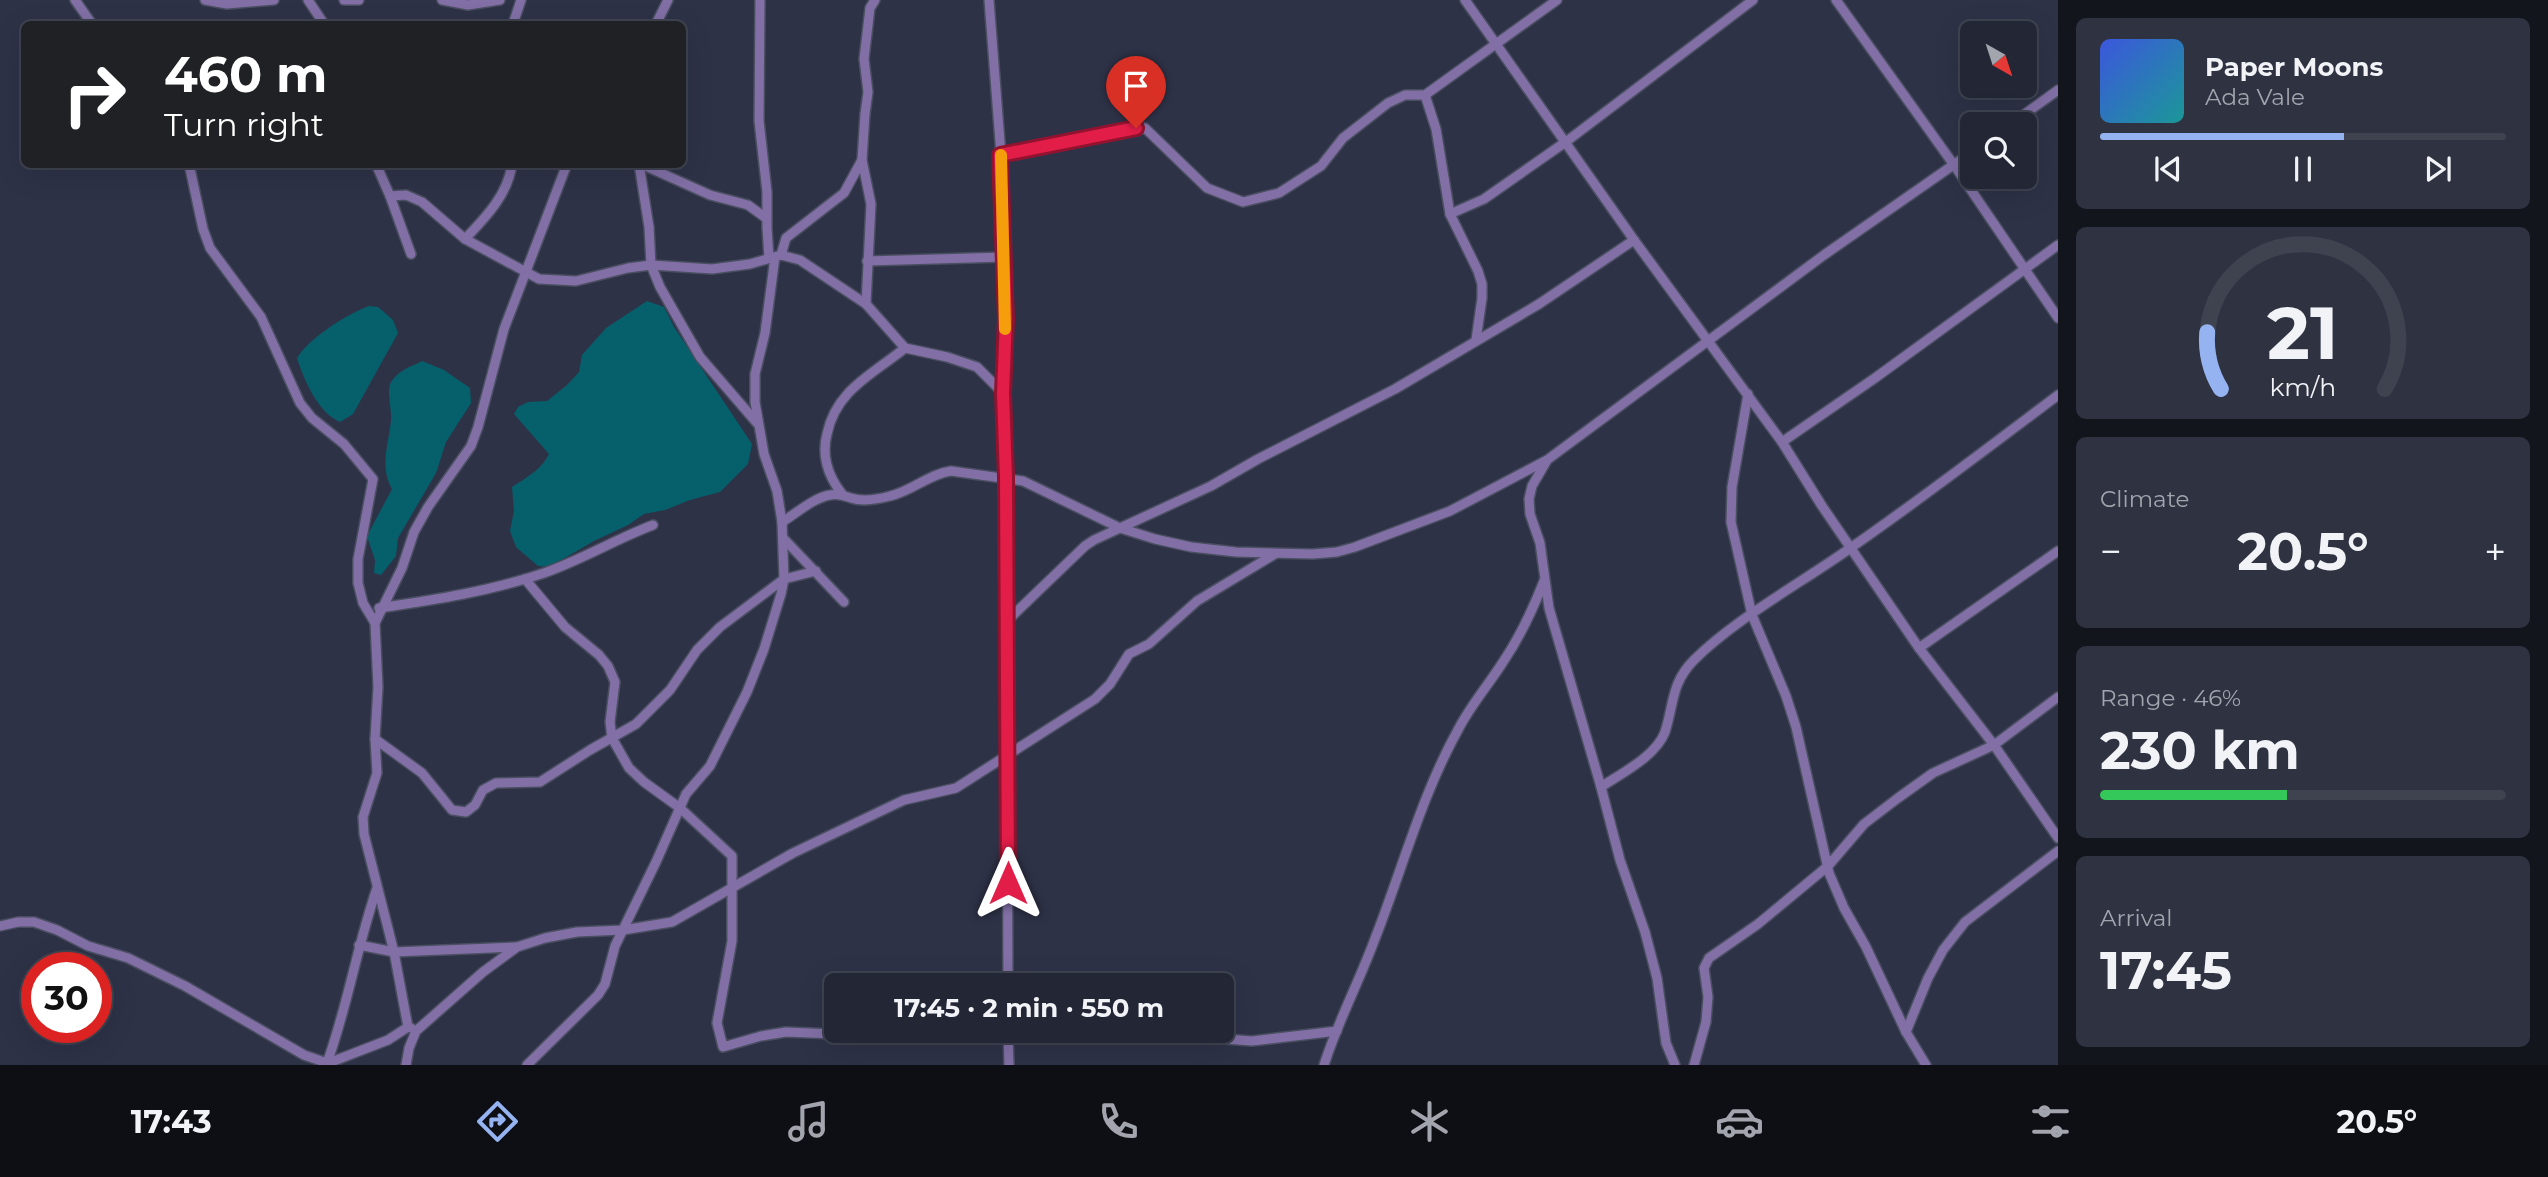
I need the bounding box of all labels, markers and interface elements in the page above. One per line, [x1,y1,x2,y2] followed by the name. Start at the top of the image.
[1960,21,2037,98] north arrow
[1960,21,2037,189] map controls
[164,45,328,104] text: 460 m
[49,49,140,140] icon: right
[2205,51,2383,83] text: Paper Moons
[1106,56,1166,128] pin
[1117,67,1155,105] icon: arrive
[2205,83,2305,111] text: Ada Vale
[164,105,324,144] text: Turn right
[1960,112,2037,189] button: search
[2149,150,2187,188] icon: previous
[2284,150,2322,188] icon: pause
[2419,150,2457,188] icon: next
[2267,290,2339,378] text: 21
[2270,372,2336,402] text: km/h
[2100,485,2189,513] text: Climate
[2237,520,2369,583] text: 20.5°
[2100,528,2122,575] text: −
[2484,528,2506,575] text: +
[2100,684,2241,712] text: Range · 46%
[2100,719,2300,782] text: 230 km
[971,846,1045,920] position arrow
[2100,904,2173,932] text: Arrival
[2100,939,2232,1002] text: 17:45
[21,952,112,1043] speed limit sign: 30
[894,992,1164,1024] text: 17:45 · 2 min · 550 m
[473,1097,522,1146] icon: directions
[784,1097,833,1146] icon: music
[1094,1097,1143,1146] icon: phone
[1405,1097,1454,1146] icon: climate
[1715,1097,1764,1146] icon: car
[2026,1097,2075,1146] icon: filters
[131,1102,212,1141] text: 17:43
[2336,1102,2417,1141] text: 20.5°

